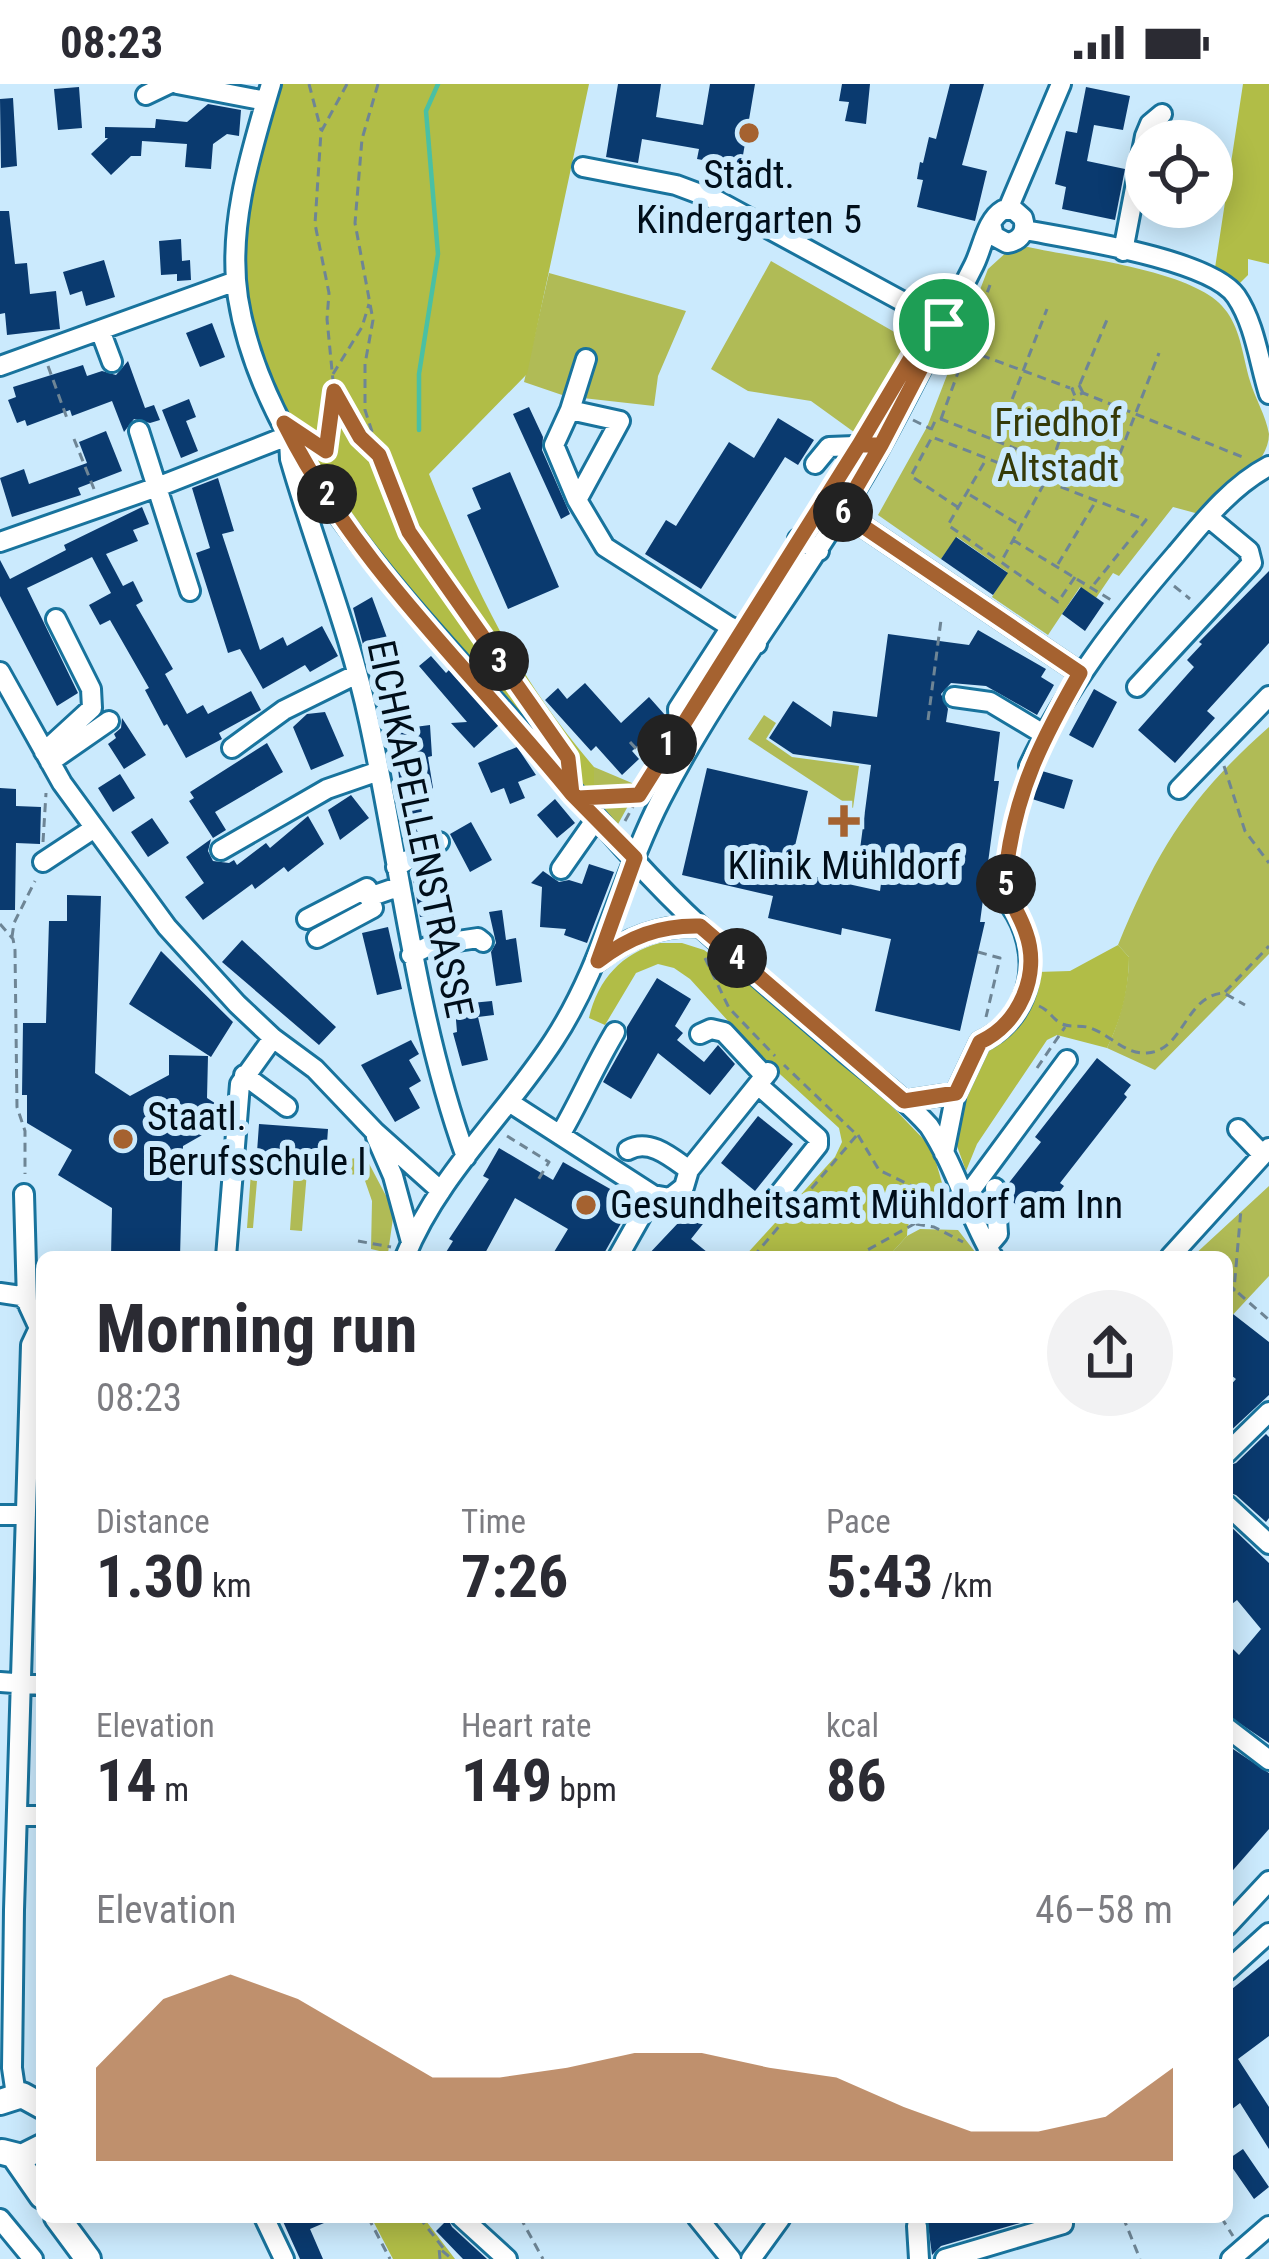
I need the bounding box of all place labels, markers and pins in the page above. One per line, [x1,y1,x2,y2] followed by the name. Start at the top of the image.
[736,120,762,146] marker: Städt. Kindergarten 5
[636,152,862,243] place label: Städt. Kindergarten 5
[893,273,995,375] pin
[297,464,357,524] pin: 2
[813,482,873,542] pin: 6
[469,631,529,691] pin: 3
[637,714,697,774] pin: 1
[828,805,860,837] marker: Klinik Mühldorf
[727,843,961,889] place label: Klinik Mühldorf
[976,854,1036,914] pin: 5
[707,928,767,988] pin: 4
[147,1094,367,1185] place label: Staatl. Berufsschule I
[110,1126,136,1152] marker: Staatl. Berufsschule I
[610,1182,1123,1228] place label: Gesundheitsamt Mühldorf am Inn
[573,1192,599,1218] marker: Gesundheitsamt Mühldorf am Inn

